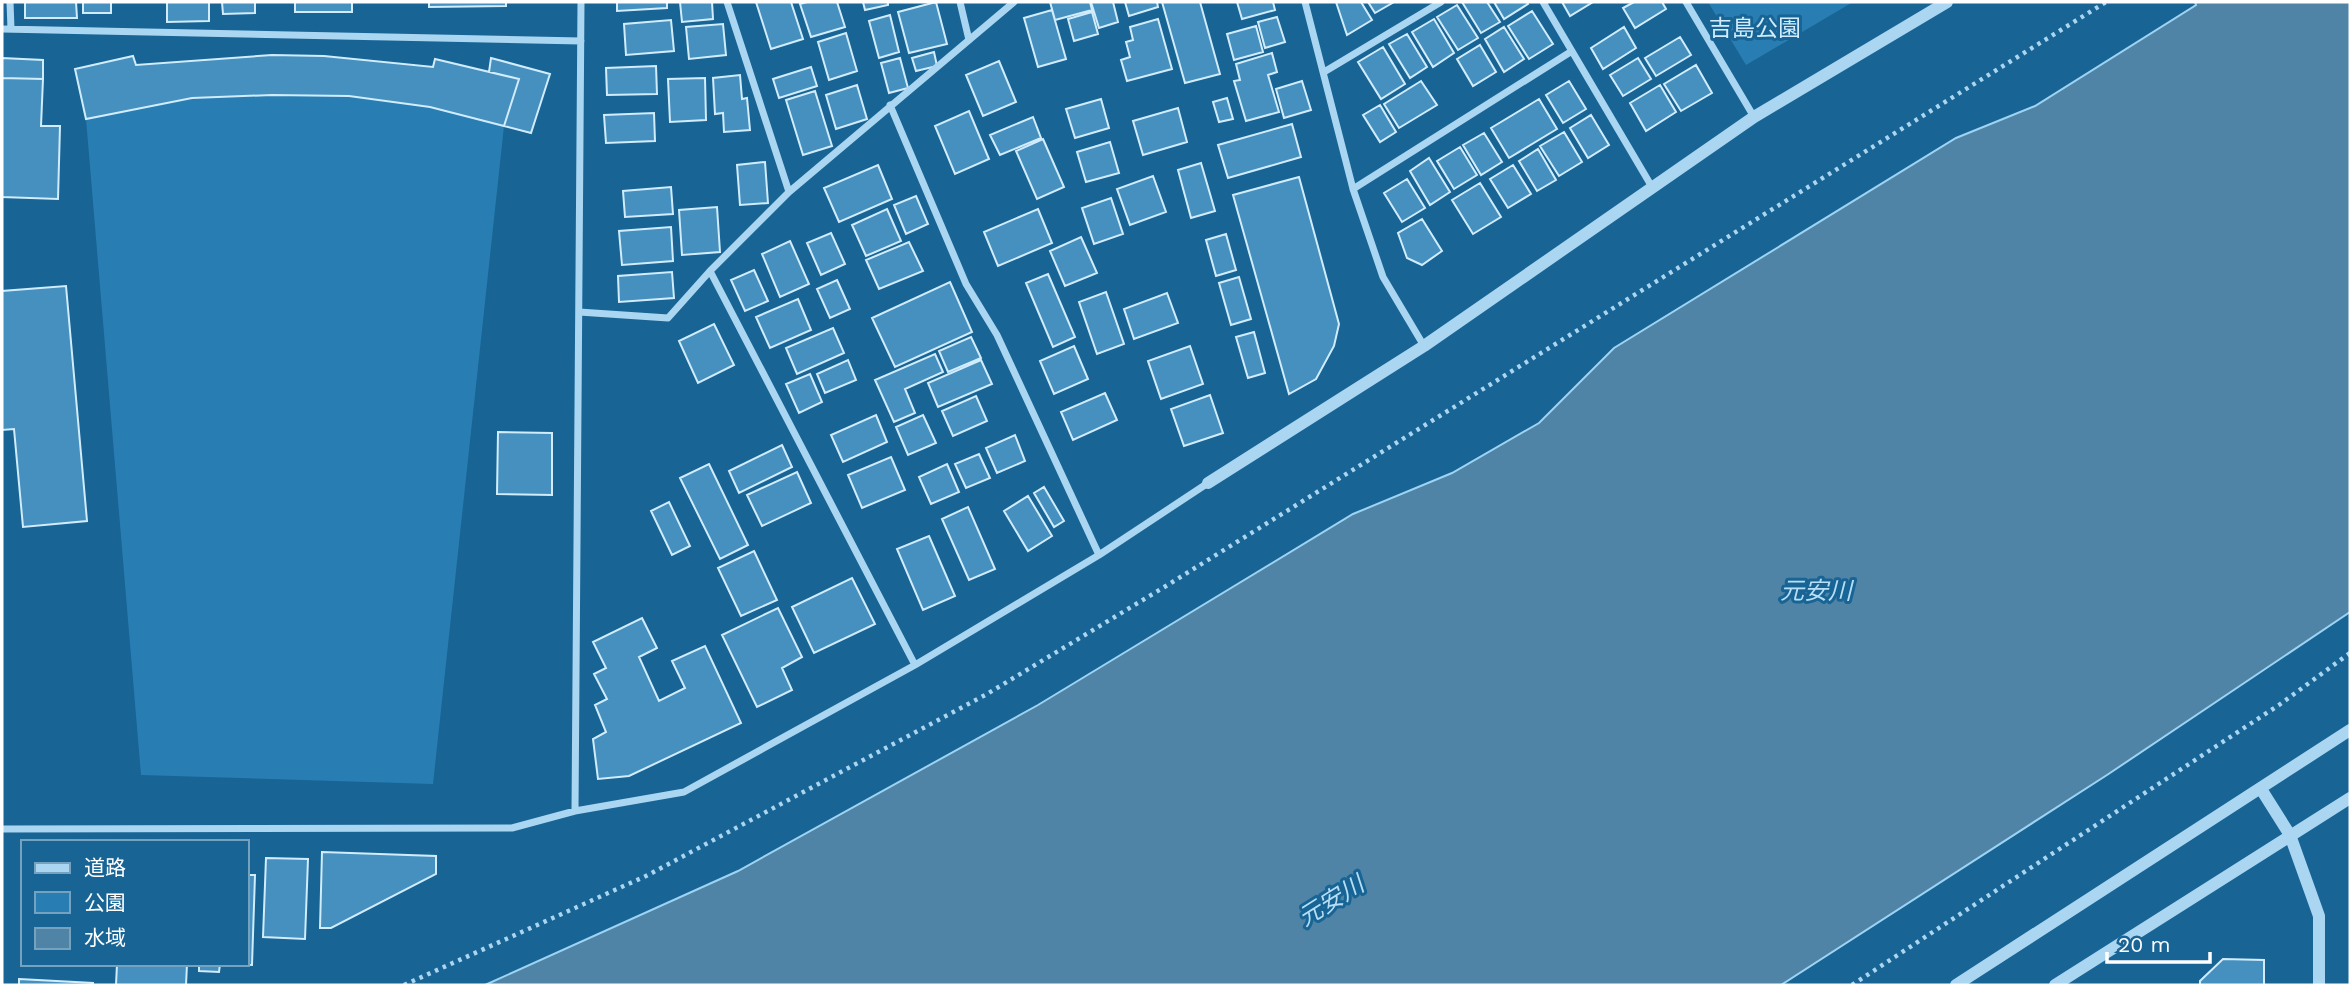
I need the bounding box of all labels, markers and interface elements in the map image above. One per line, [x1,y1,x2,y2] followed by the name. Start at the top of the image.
[1709,15,1801,42] park label: 吉島公園
[1780,577,1855,605] water label: 元安川
[21,840,248,966] legend
[84,855,126,880] text: 道路
[1293,868,1371,932] water label: 元安川
[84,890,126,915] text: 公園
[2107,920,2210,964] scale bar
[84,925,126,950] text: 水域
[2118,932,2170,957] text: 20 m

